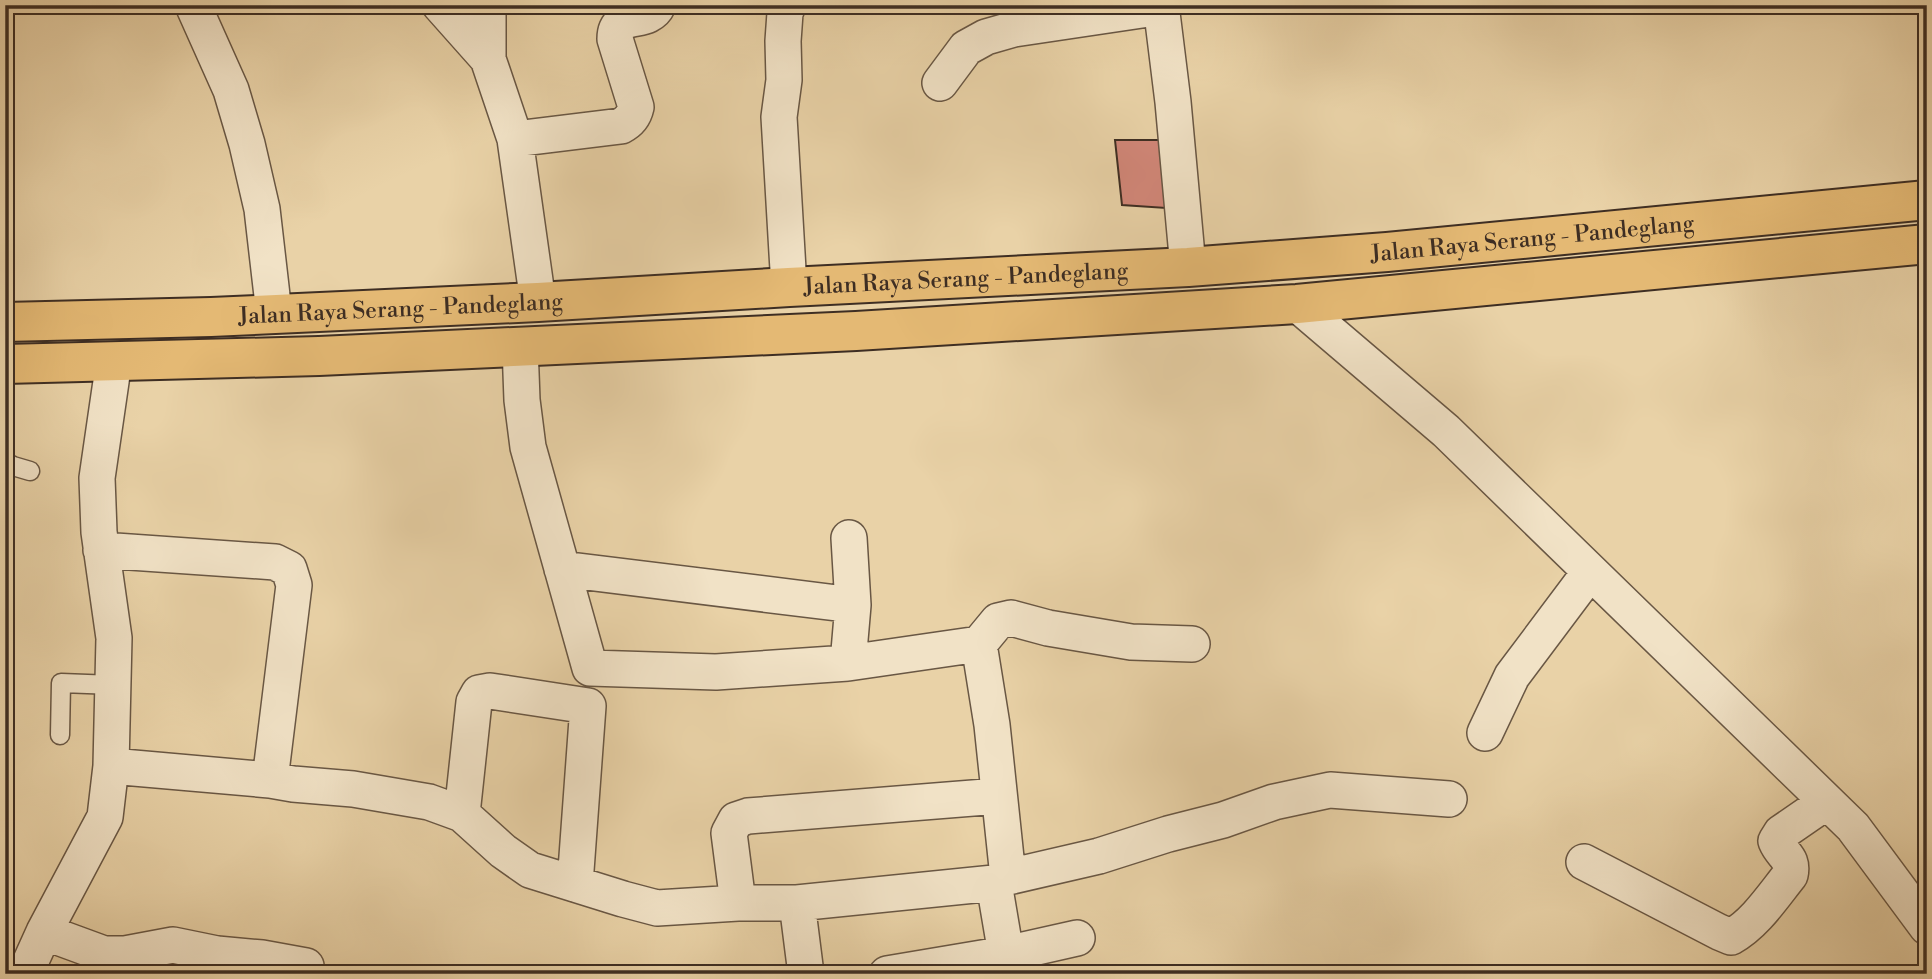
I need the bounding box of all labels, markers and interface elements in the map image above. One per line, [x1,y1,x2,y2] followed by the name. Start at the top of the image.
[1369,209,1696,268] street label: Jalan Raya Serang - Pandeglang
[802,257,1129,301] street label: Jalan Raya Serang - Pandeglang
[237,288,564,331] street label: Jalan Raya Serang - Pandeglang

